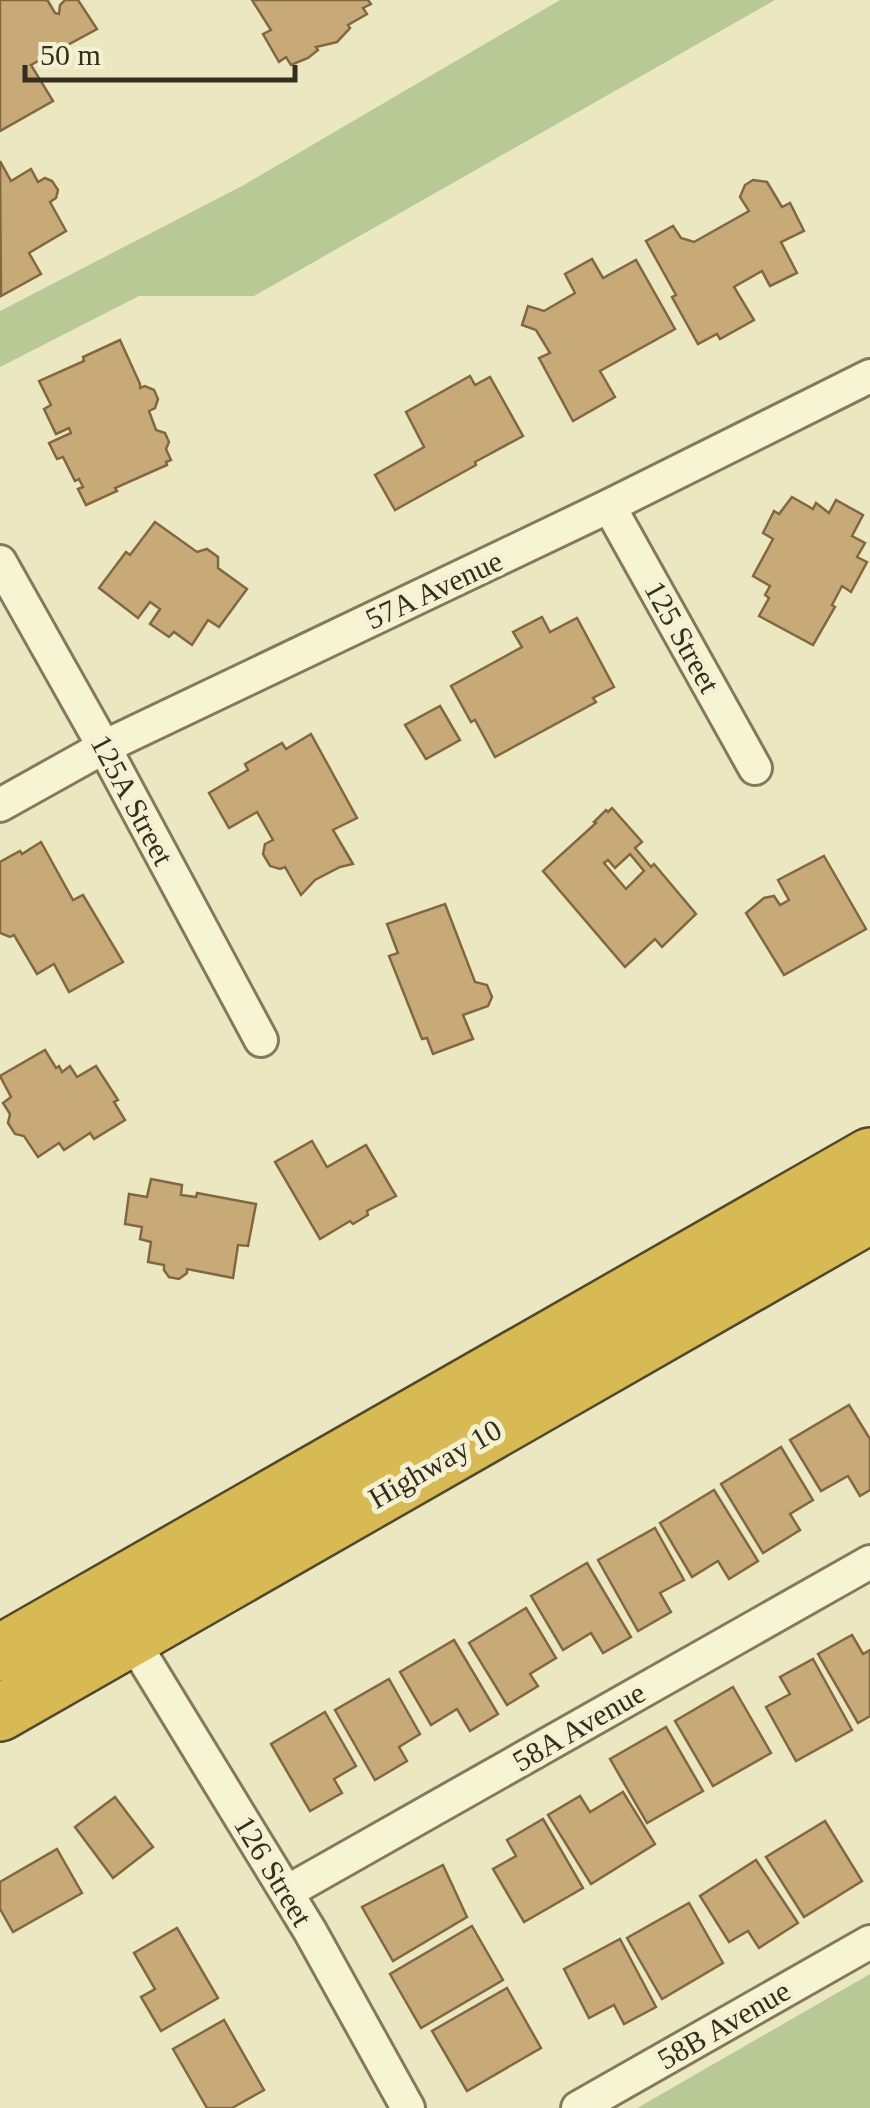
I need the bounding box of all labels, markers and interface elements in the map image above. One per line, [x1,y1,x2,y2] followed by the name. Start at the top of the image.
[25,20,295,82] scale bar
[40,38,101,71] text: 50 m
[360,544,507,636] street label: 57A Avenue
[638,575,727,699] street label: 125 Street
[84,729,181,871] street label: 125A Street
[363,1412,507,1515] street label: Highway 10
[507,1676,651,1778] street label: 58A Avenue
[228,1810,319,1932] street label: 126 Street
[652,1974,796,2076] street label: 58B Avenue

